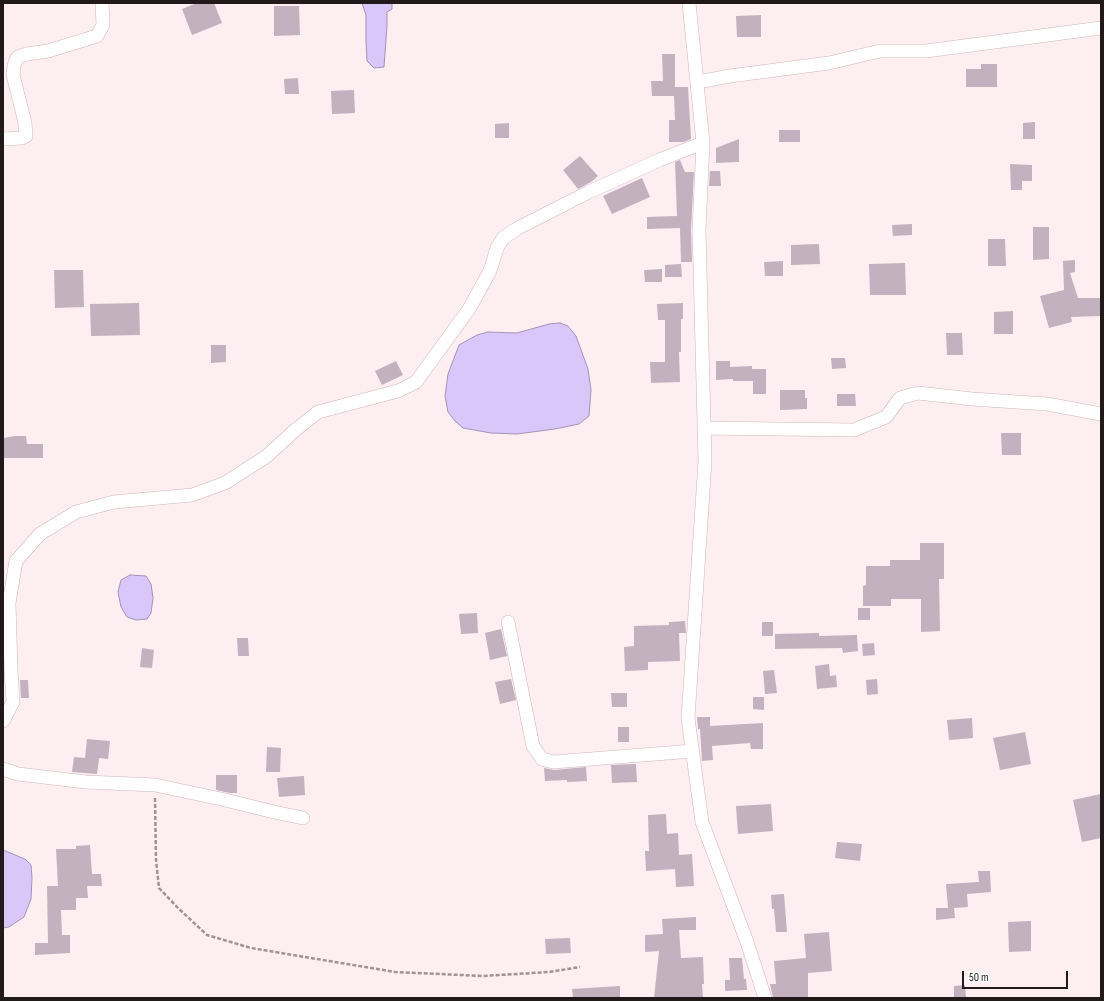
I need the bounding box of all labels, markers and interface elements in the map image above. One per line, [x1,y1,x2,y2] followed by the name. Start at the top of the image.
[964,963,1070,989] scale bar
[969,970,989,985] text: 50 m

